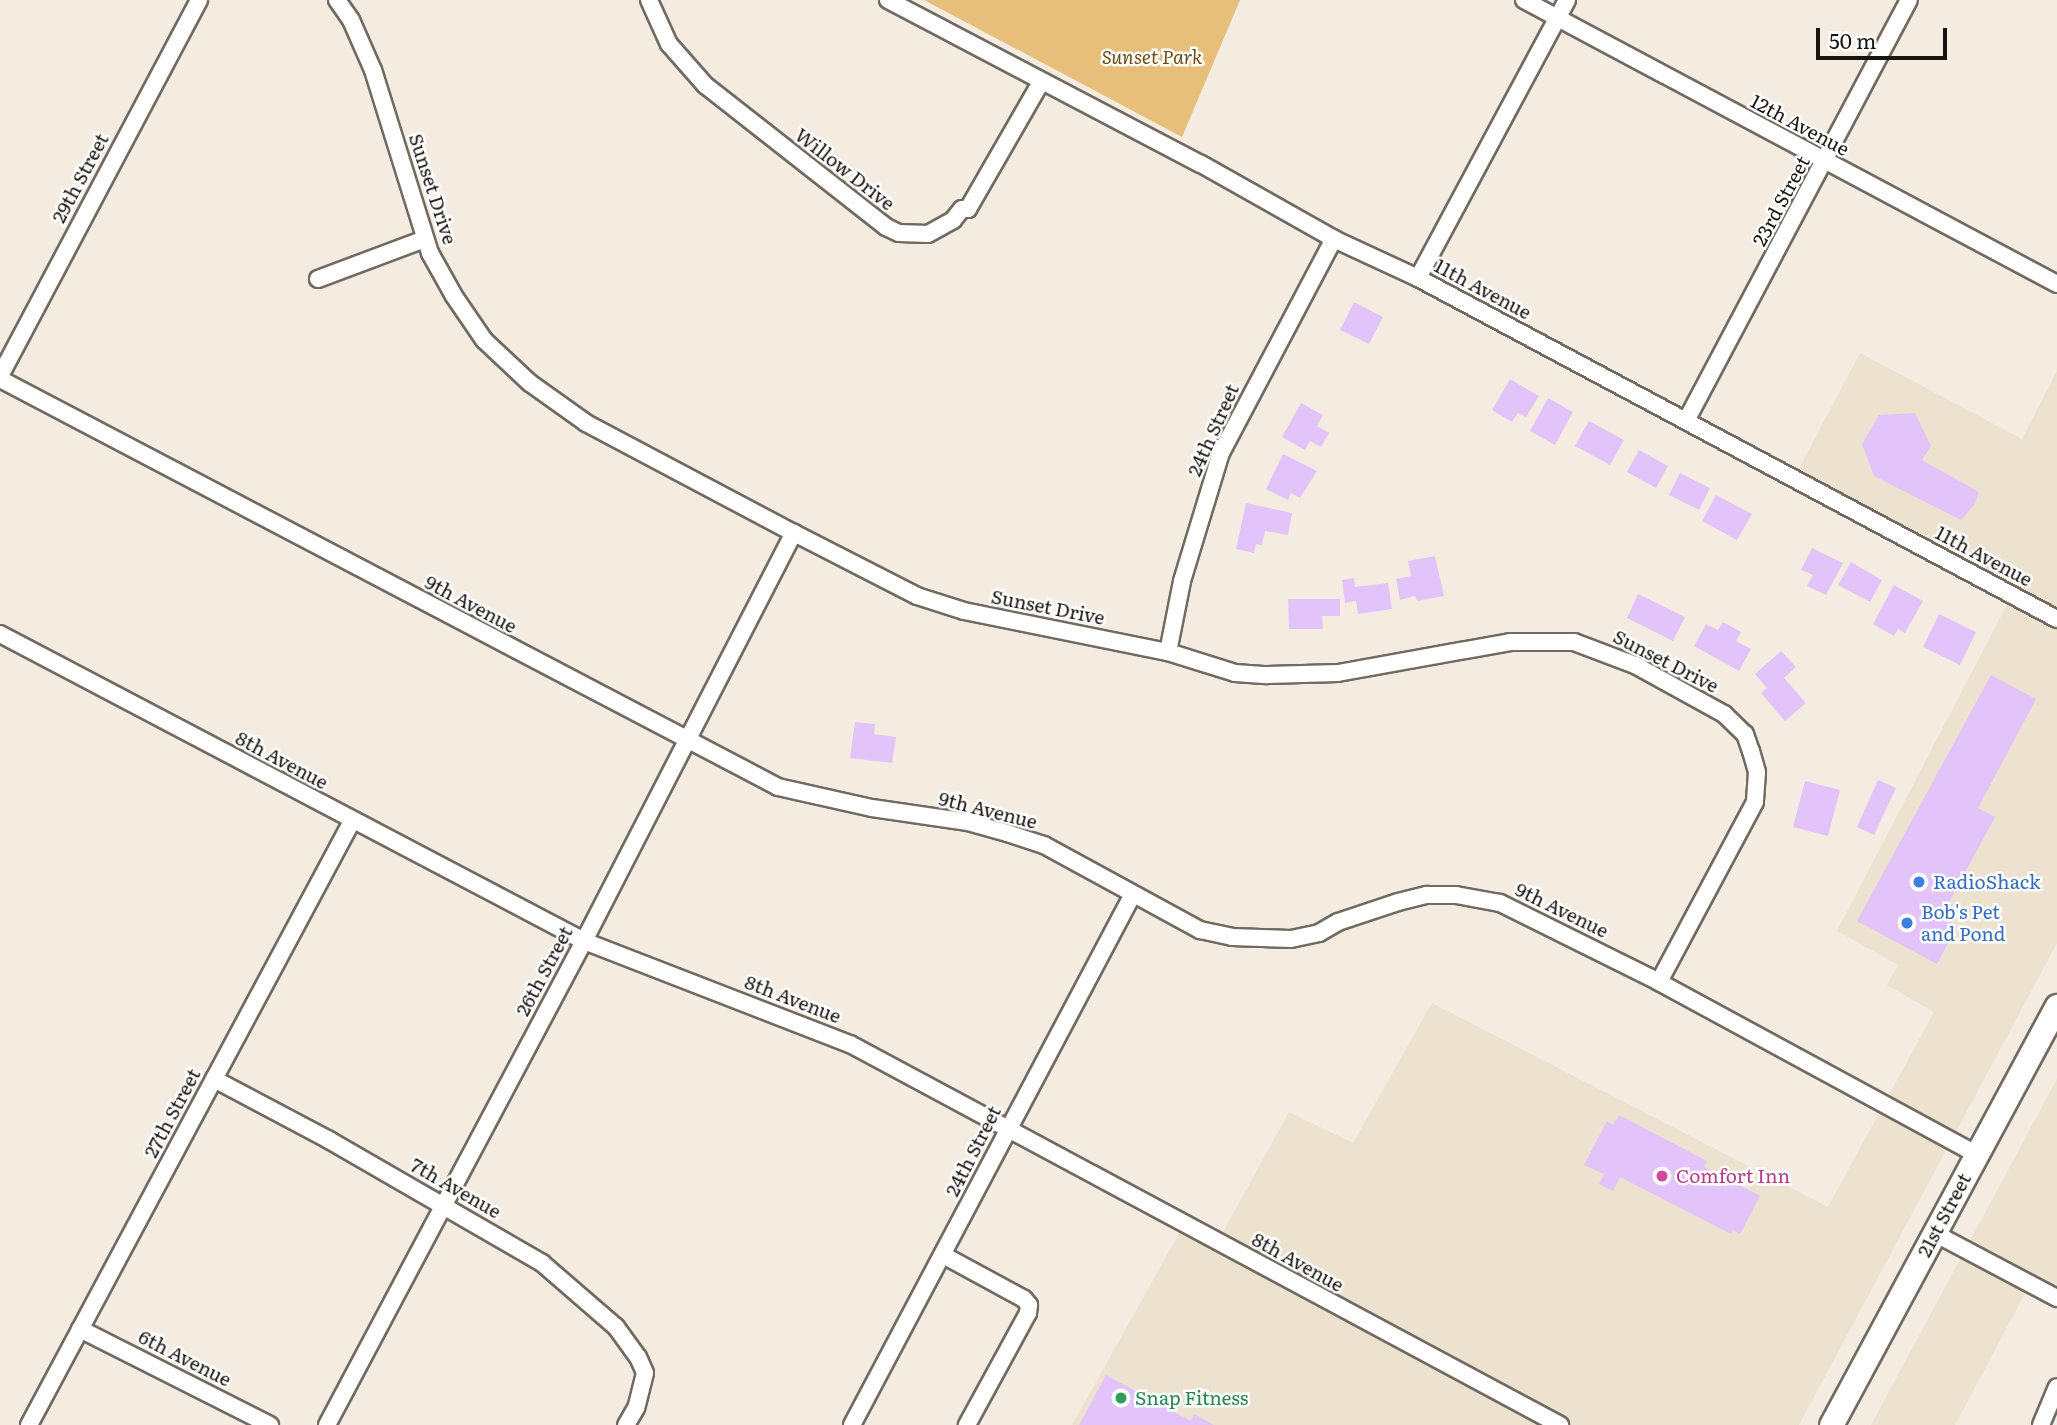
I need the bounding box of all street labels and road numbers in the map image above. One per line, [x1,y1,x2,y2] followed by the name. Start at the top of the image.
[1747,90,1853,160] street label: 12th Avenue
[791,123,899,215] street label: Willow Drive
[47,129,113,227] street label: 29th Street
[404,131,462,247] street label: Sunset Drive
[1748,152,1814,250] street label: 23rd Street
[1431,254,1535,324] street label: 11th Avenue
[1183,380,1243,480] street label: 24th Street
[1932,521,2036,591] street label: 11th Avenue
[421,570,521,638] street label: 9th Avenue
[989,585,1107,629] street label: Sunset Drive
[1610,625,1722,697] street label: Sunset Drive
[232,726,332,794] street label: 8th Avenue
[936,787,1040,833] street label: 9th Avenue
[1512,878,1612,942] street label: 9th Avenue
[511,922,577,1020] street label: 26th Street
[742,970,844,1028] street label: 8th Avenue
[139,1065,205,1161] street label: 27th Street
[940,1102,1006,1200] street label: 24th Street
[407,1153,505,1223] street label: 7th Avenue
[1912,1169,1976,1261] street label: 21st Street
[1248,1227,1348,1297] street label: 8th Avenue
[135,1325,235,1391] street label: 6th Avenue

